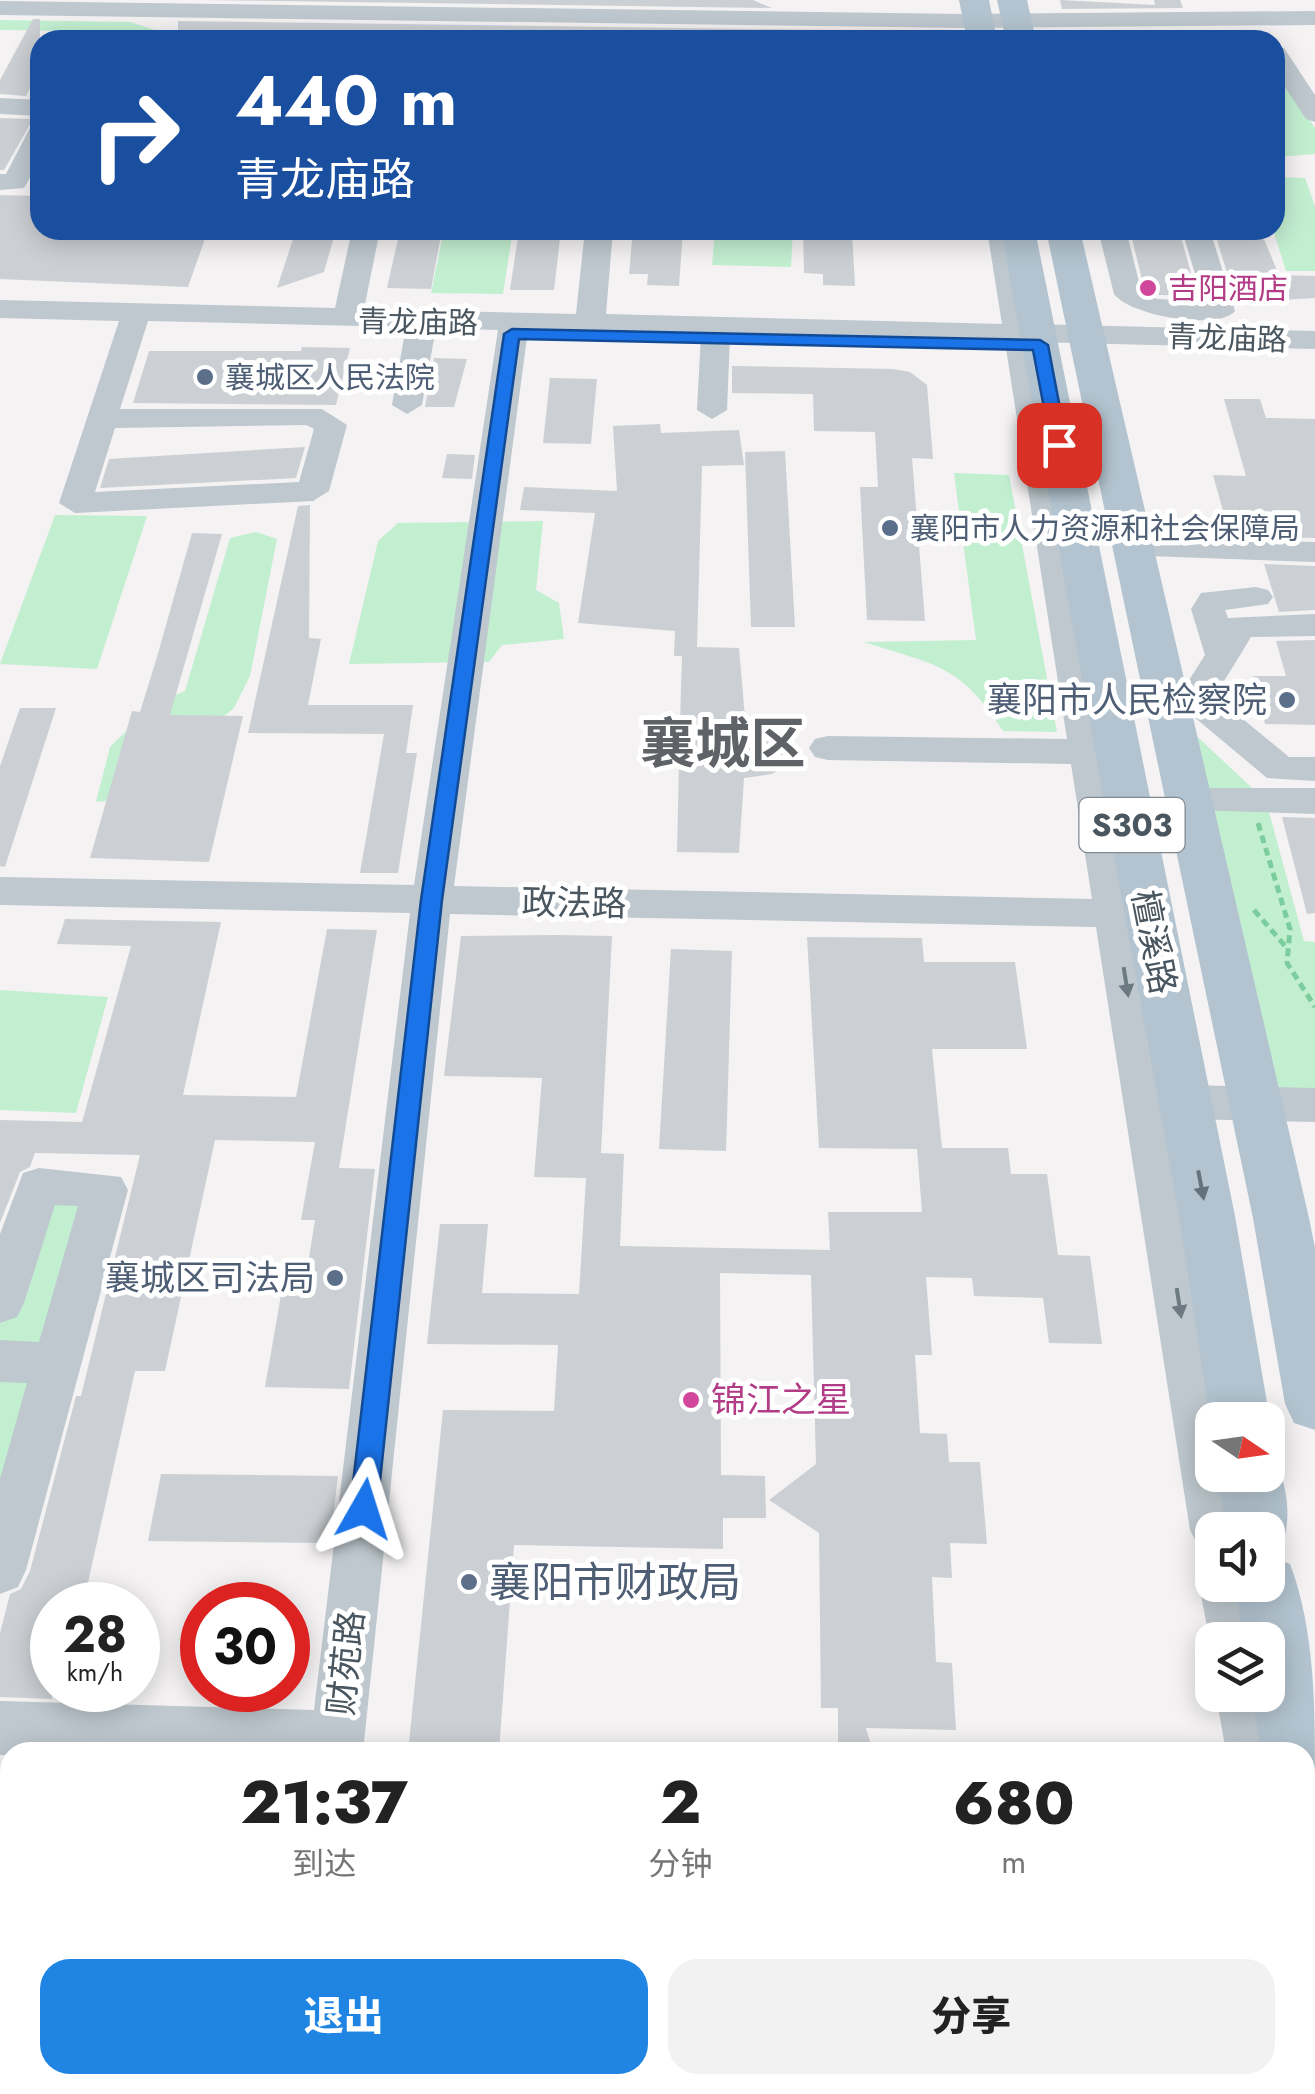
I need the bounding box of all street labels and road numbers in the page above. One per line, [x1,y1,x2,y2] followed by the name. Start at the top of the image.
[358,299,478,345] street label: 青龙庙路
[1166,314,1288,362] street label: 青龙庙路
[1080,798,1184,852] road number: S303
[521,877,627,929] street label: 政法路
[1119,886,1189,998] street label: 檀溪路
[316,1608,376,1718] street label: 财苑路

